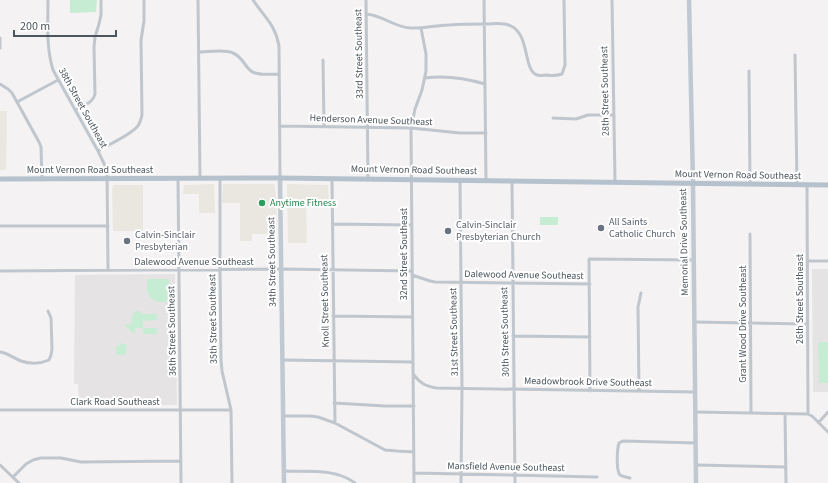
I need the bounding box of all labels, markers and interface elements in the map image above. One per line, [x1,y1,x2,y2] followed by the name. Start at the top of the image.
[351,8,367,99] street label: 33rd Street Southeast
[14,12,116,38] scale bar
[20,18,50,35] text: 200 m
[597,45,613,136] street label: 28th Street Southeast
[55,65,111,151] street label: 38th Street Southeast
[309,111,433,129] street label: Henderson Avenue Southeast
[351,162,478,178] street label: Mount Vernon Road Southeast
[27,163,154,177] street label: Mount Vernon Road Southeast
[675,167,802,183] street label: Mount Vernon Road Southeast
[676,188,692,296] street label: Memorial Drive Southeast
[270,196,336,210] place label: Anytime Fitness
[257,198,267,208] marker: Anytime Fitness
[397,207,411,300] street label: 32nd Street Southeast
[609,215,675,241] place label: All Saints Catholic Church
[264,216,280,307] street label: 34th Street Southeast
[456,218,541,244] place label: Calvin-Sinclair Presbyterian Church
[596,223,606,233] marker: All Saints Catholic Church
[443,226,453,236] marker: Calvin-Sinclair Presbyterian Church
[135,228,196,254] place label: Calvin-Sinclair Presbyterian
[122,236,132,246] marker: Calvin-Sinclair Presbyterian
[793,253,807,344] street label: 26th Street Southeast
[317,254,333,348] street label: Knoll Street Southeast
[134,255,254,269] street label: Dalewood Avenue Southeast
[736,265,750,383] street label: Grant Wood Drive Southeast
[464,267,584,283] street label: Dalewood Avenue Southeast
[205,273,221,364] street label: 35th Street Southeast
[164,285,180,376] street label: 36th Street Southeast
[497,286,513,377] street label: 30th Street Southeast
[446,287,462,376] street label: 31st Street Southeast
[524,374,653,390] street label: Meadowbrook Drive Southeast
[70,395,160,409] street label: Clark Road Southeast
[447,459,565,475] street label: Mansfield Avenue Southeast

